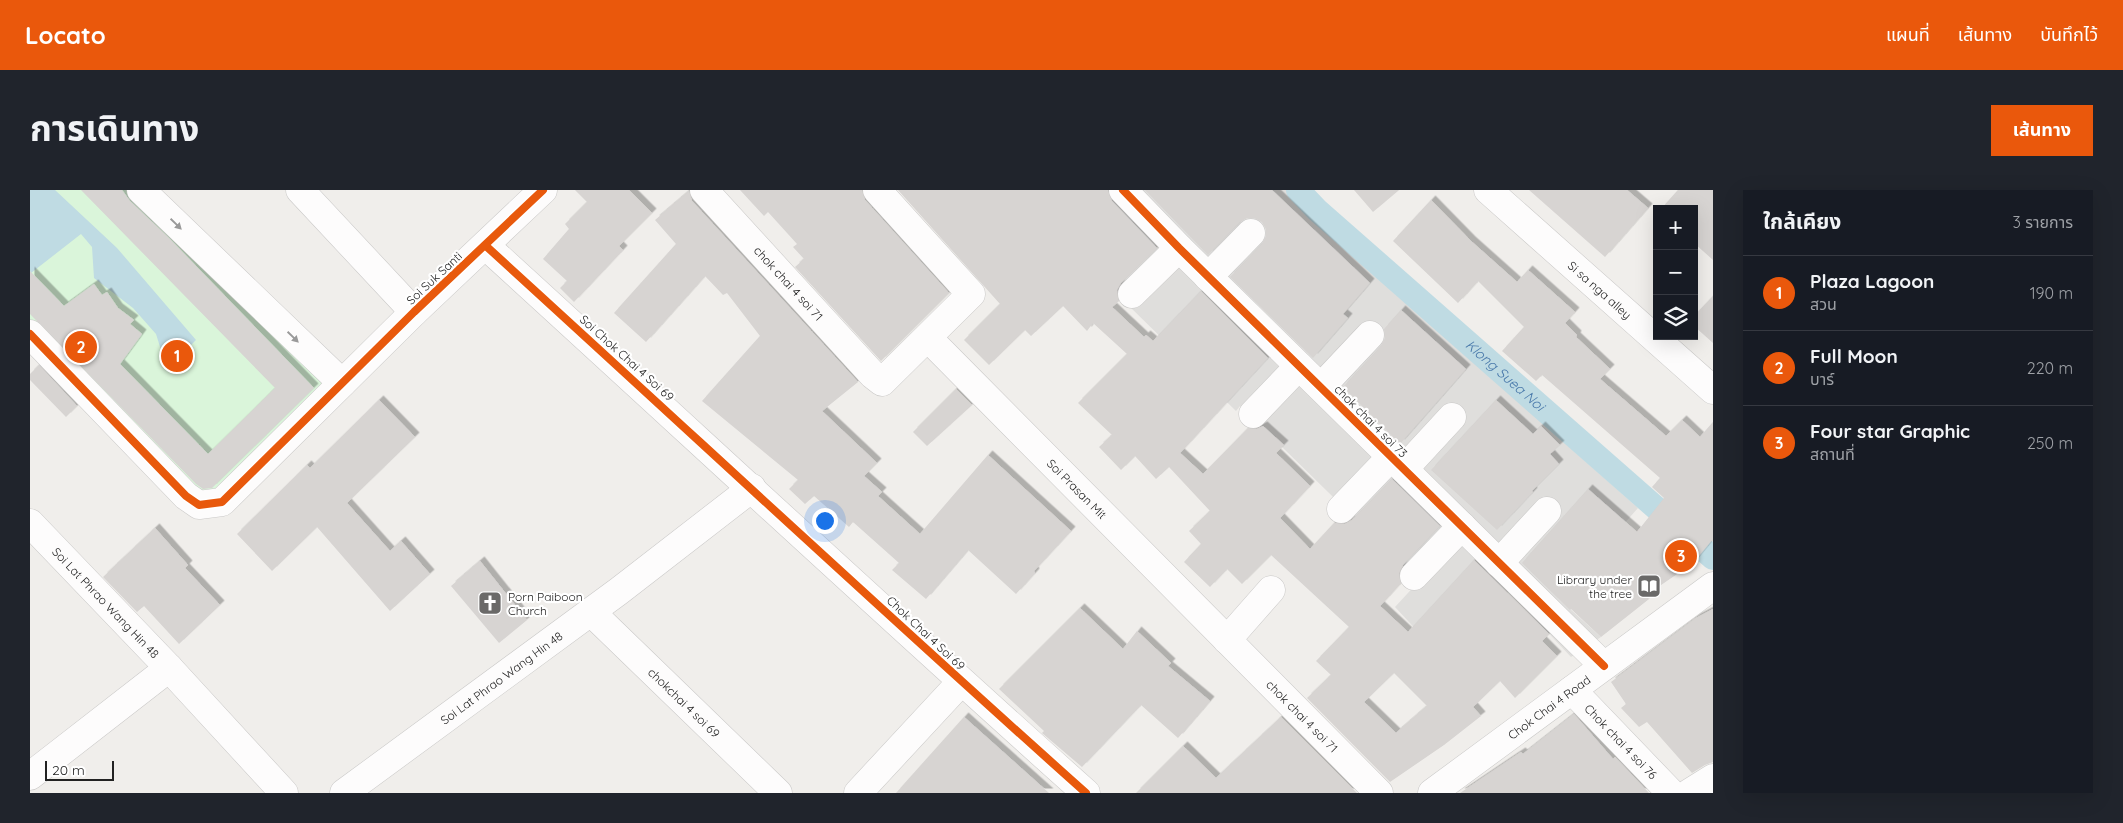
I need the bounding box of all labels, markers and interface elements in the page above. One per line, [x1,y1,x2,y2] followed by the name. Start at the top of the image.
[25,20,106,50] text: Locato
[1886,23,1930,46] text: แผนที่
[1958,23,2012,46] text: เส้นทาง
[2040,23,2098,46] text: บันทึกไว้
[1991,105,2093,156] button: เส้นทาง
[30,106,199,150] text: การเดินทาง
[1653,205,1698,340] map controls
[1653,205,1698,250] button: +
[1763,208,1841,234] text: ใกล้เคียง
[2013,212,2073,232] text: 3 รายการ
[170,218,182,230] one-way arrow
[751,243,827,323] street label: chok chai 4 soi 71
[403,248,465,308] street label: Soi Suk Santi
[1653,250,1698,295] button: −
[1565,257,1635,322] street label: Si sa nga alley
[1810,269,1934,293] text: Plaza Lagoon
[1776,283,1782,303] text: 1
[2030,283,2073,303] text: 190 m
[1810,294,1837,314] text: สวน
[1653,295,1698,340] button: layers
[577,312,677,405] street label: Soi Chok Chai 4 Soi 69
[65,328,97,366] pin: 2
[287,331,299,343] one-way arrow
[1462,336,1550,416] water label: Klong Suea Noi
[161,337,193,375] pin: 1
[1810,344,1898,368] text: Full Moon
[1774,358,1784,378] text: 2
[2027,358,2073,378] text: 220 m
[1810,369,1834,389] text: บาร์
[1331,381,1411,461] street label: chok chai 4 soi 73
[1810,419,1970,443] text: Four star Graphic
[1775,433,1783,453] text: 3
[2027,433,2073,453] text: 250 m
[1810,444,1855,464] text: สถานที่
[1044,455,1110,522] street label: Soi Prasan Mit
[812,508,838,534] your location
[1665,537,1697,575] pin: 3
[50,544,163,661] street label: Soi Lat Phrao Wang Hin 48
[1557,572,1632,601] place label: Library under the tree
[1636,573,1662,599] library icon: Library under the tree
[508,589,583,618] place label: Porn Paiboon Church
[477,590,503,616] church icon: Porn Paiboon Church
[884,593,969,673] street label: Chok Chai 4 Soi 69
[437,628,565,727] street label: Soi Lat Phrao Wang Hin 48
[645,664,724,741] street label: chokchai 4 soi 69
[1505,672,1593,742] street label: Chok Chai 4 Road
[1263,677,1342,755] street label: chok chai 4 soi 71
[1582,701,1661,782] street label: Chok chai 4 soi 76
[45,758,114,781] scale bar
[52,761,85,779] text: 20 m

